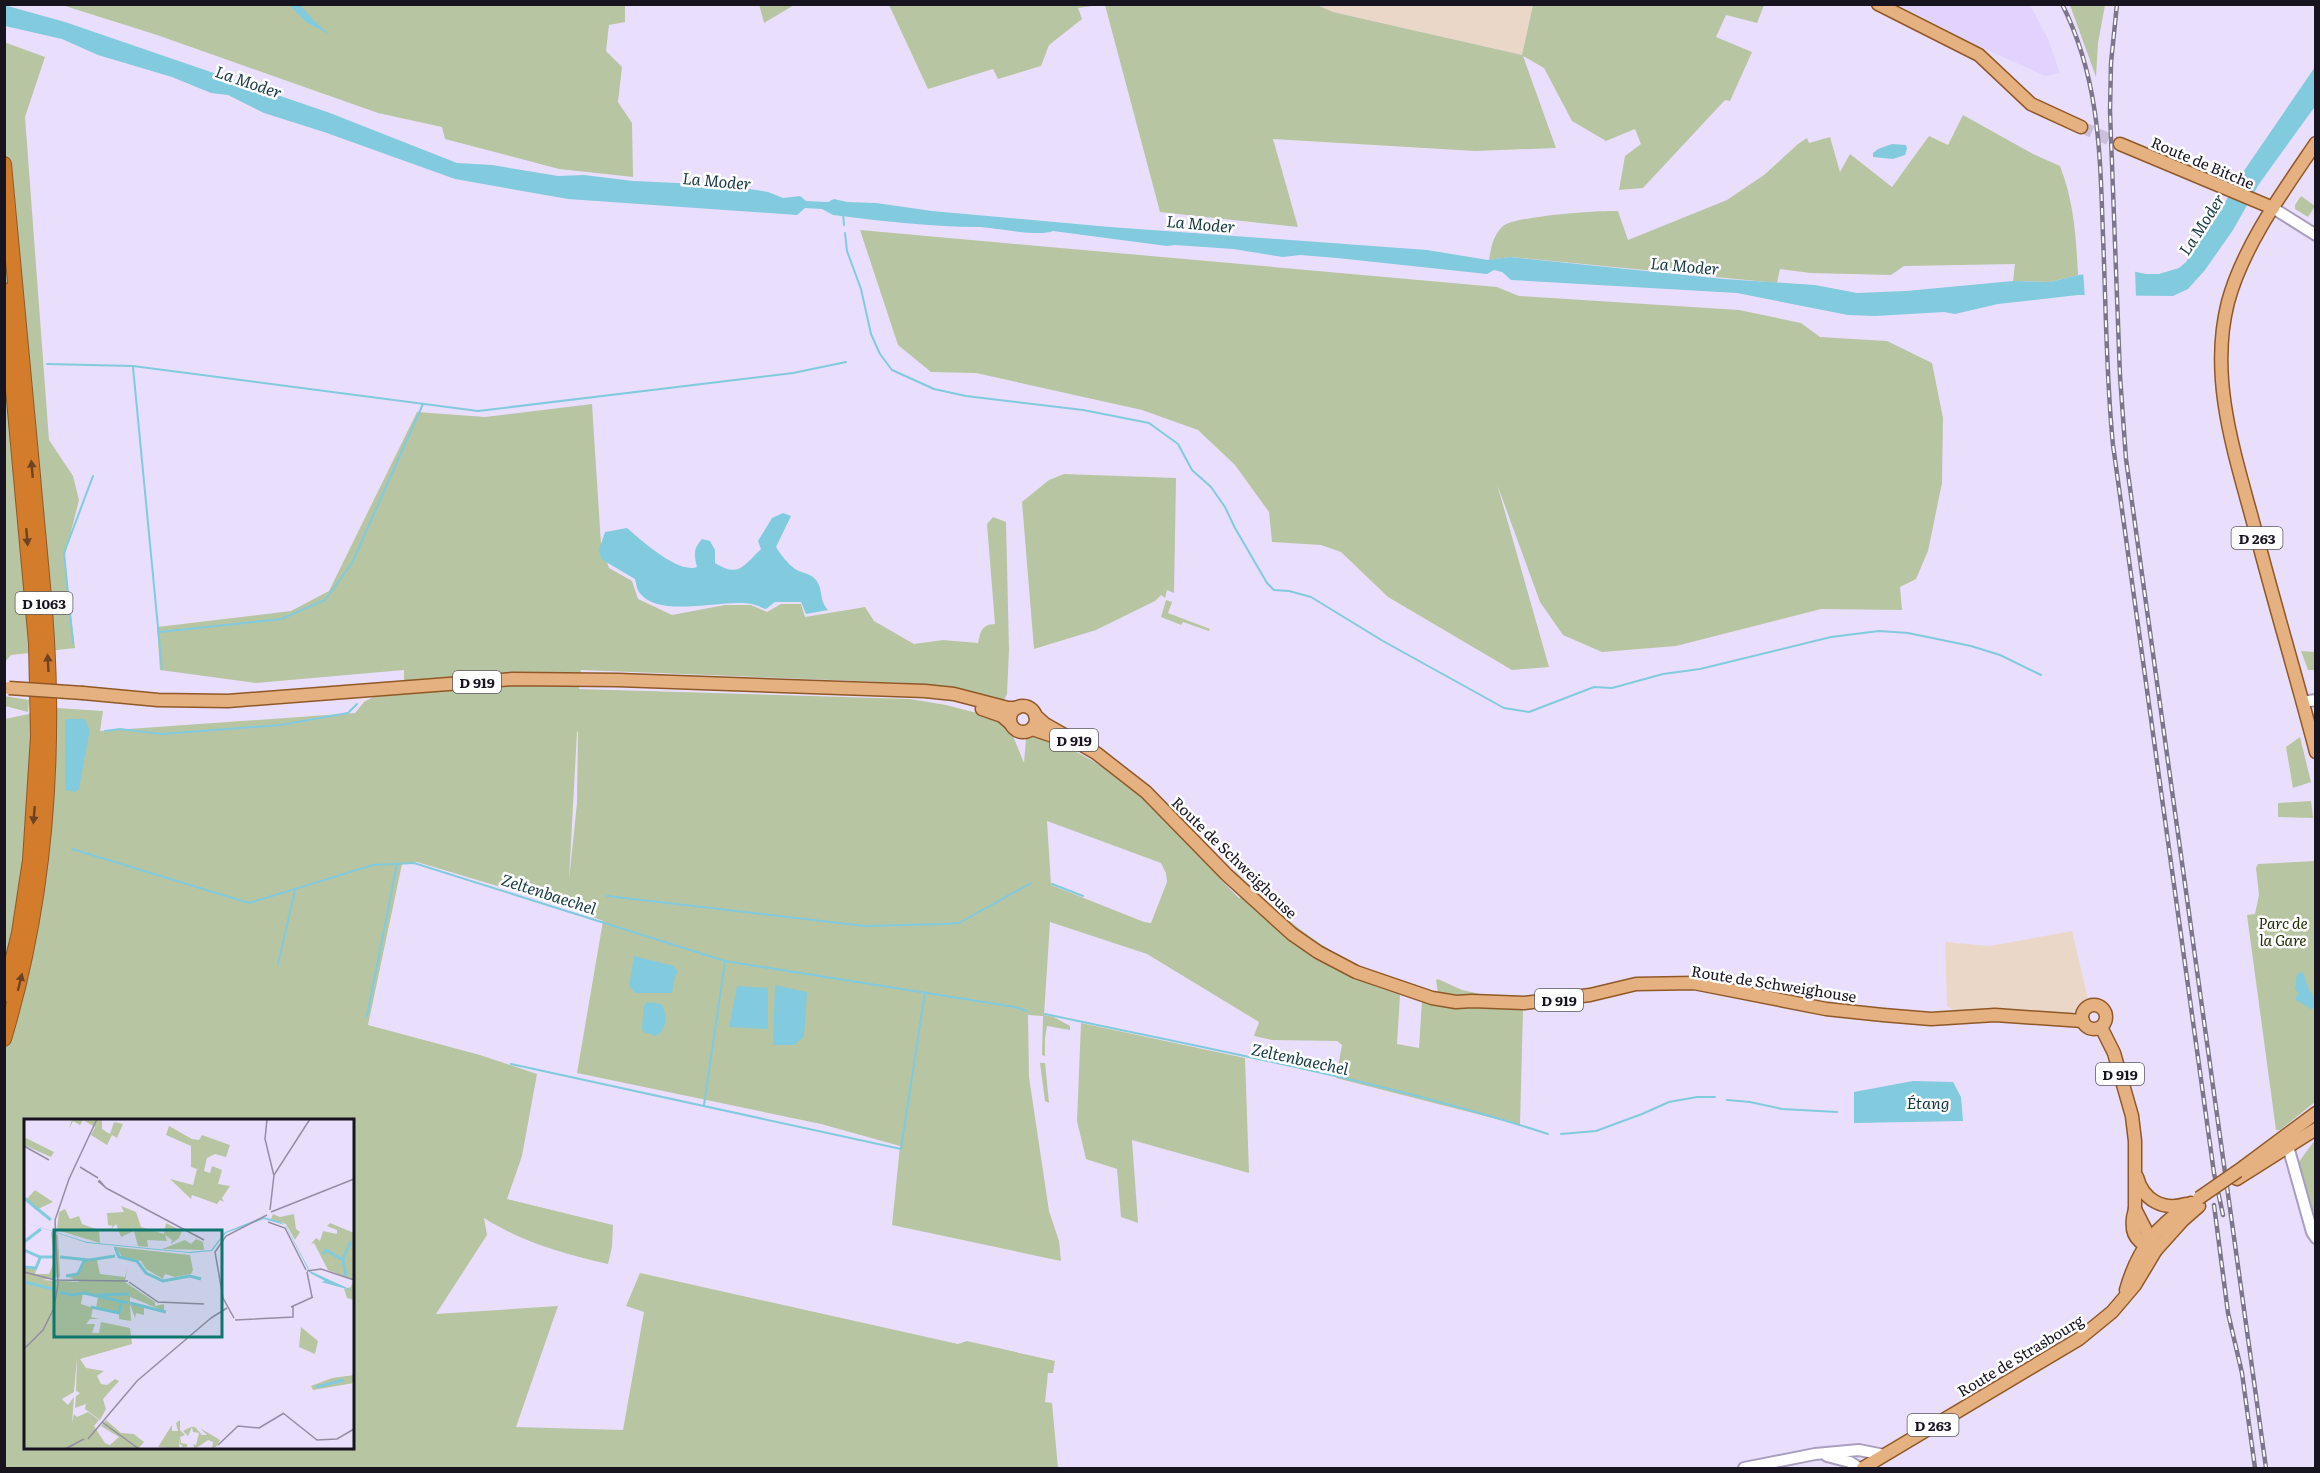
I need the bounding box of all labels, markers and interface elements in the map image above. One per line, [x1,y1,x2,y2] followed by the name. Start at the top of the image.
[212,58,286,104] water label: La Moder
[2148,130,2258,194] street label: Route de Bitche
[682,165,752,195] water label: La Moder
[2172,189,2230,259] water label: La Moder
[1166,208,1236,238] water label: La Moder
[1650,250,1720,280] water label: La Moder
[27,459,37,478] one-way arrow
[2232,527,2282,549] road number: D 263
[22,528,32,547] one-way arrow
[15,592,72,614] road number: D 1063
[43,654,52,673] one-way arrow
[453,671,501,693] road number: D 919
[1050,729,1098,751] road number: D 919
[1167,791,1303,923] street label: Route de Schweighouse
[29,806,39,825] one-way arrow
[498,866,600,920] water label: Zeltenbaechel
[2258,911,2308,951] park label: Parc de la Gare
[1690,959,1858,1007] street label: Route de Schweighouse
[15,973,25,991] one-way arrow
[1535,989,1583,1011] road number: D 919
[1249,1036,1351,1080] water label: Zeltenbaechel
[2096,1063,2144,1085] road number: D 919
[1906,1090,1950,1114] water label: Étang
[24,1119,354,1449] inset map
[1953,1308,2088,1402] street label: Route de Strasbourg
[1908,1414,1958,1436] road number: D 263

